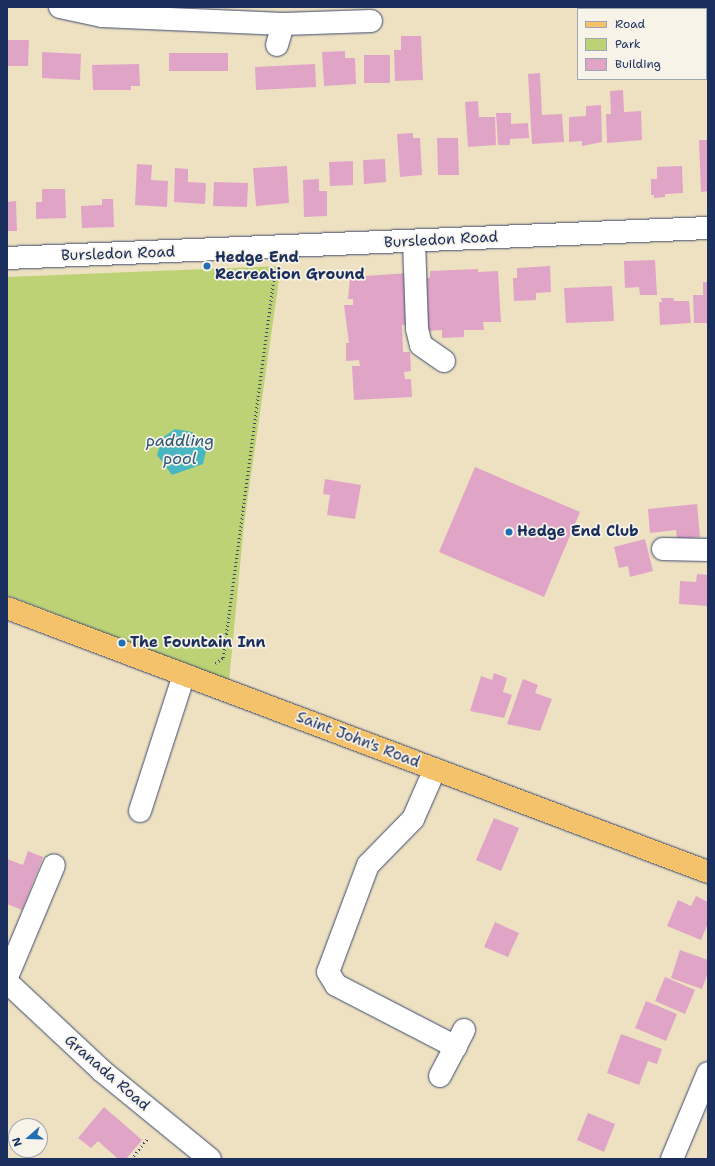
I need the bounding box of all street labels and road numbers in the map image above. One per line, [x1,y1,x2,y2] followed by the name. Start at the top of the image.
[384,228,498,252] street label: Bursledon Road
[61,243,175,265] street label: Bursledon Road
[294,708,422,772] street label: Saint John's Road
[61,1031,153,1115] street label: Granada Road

